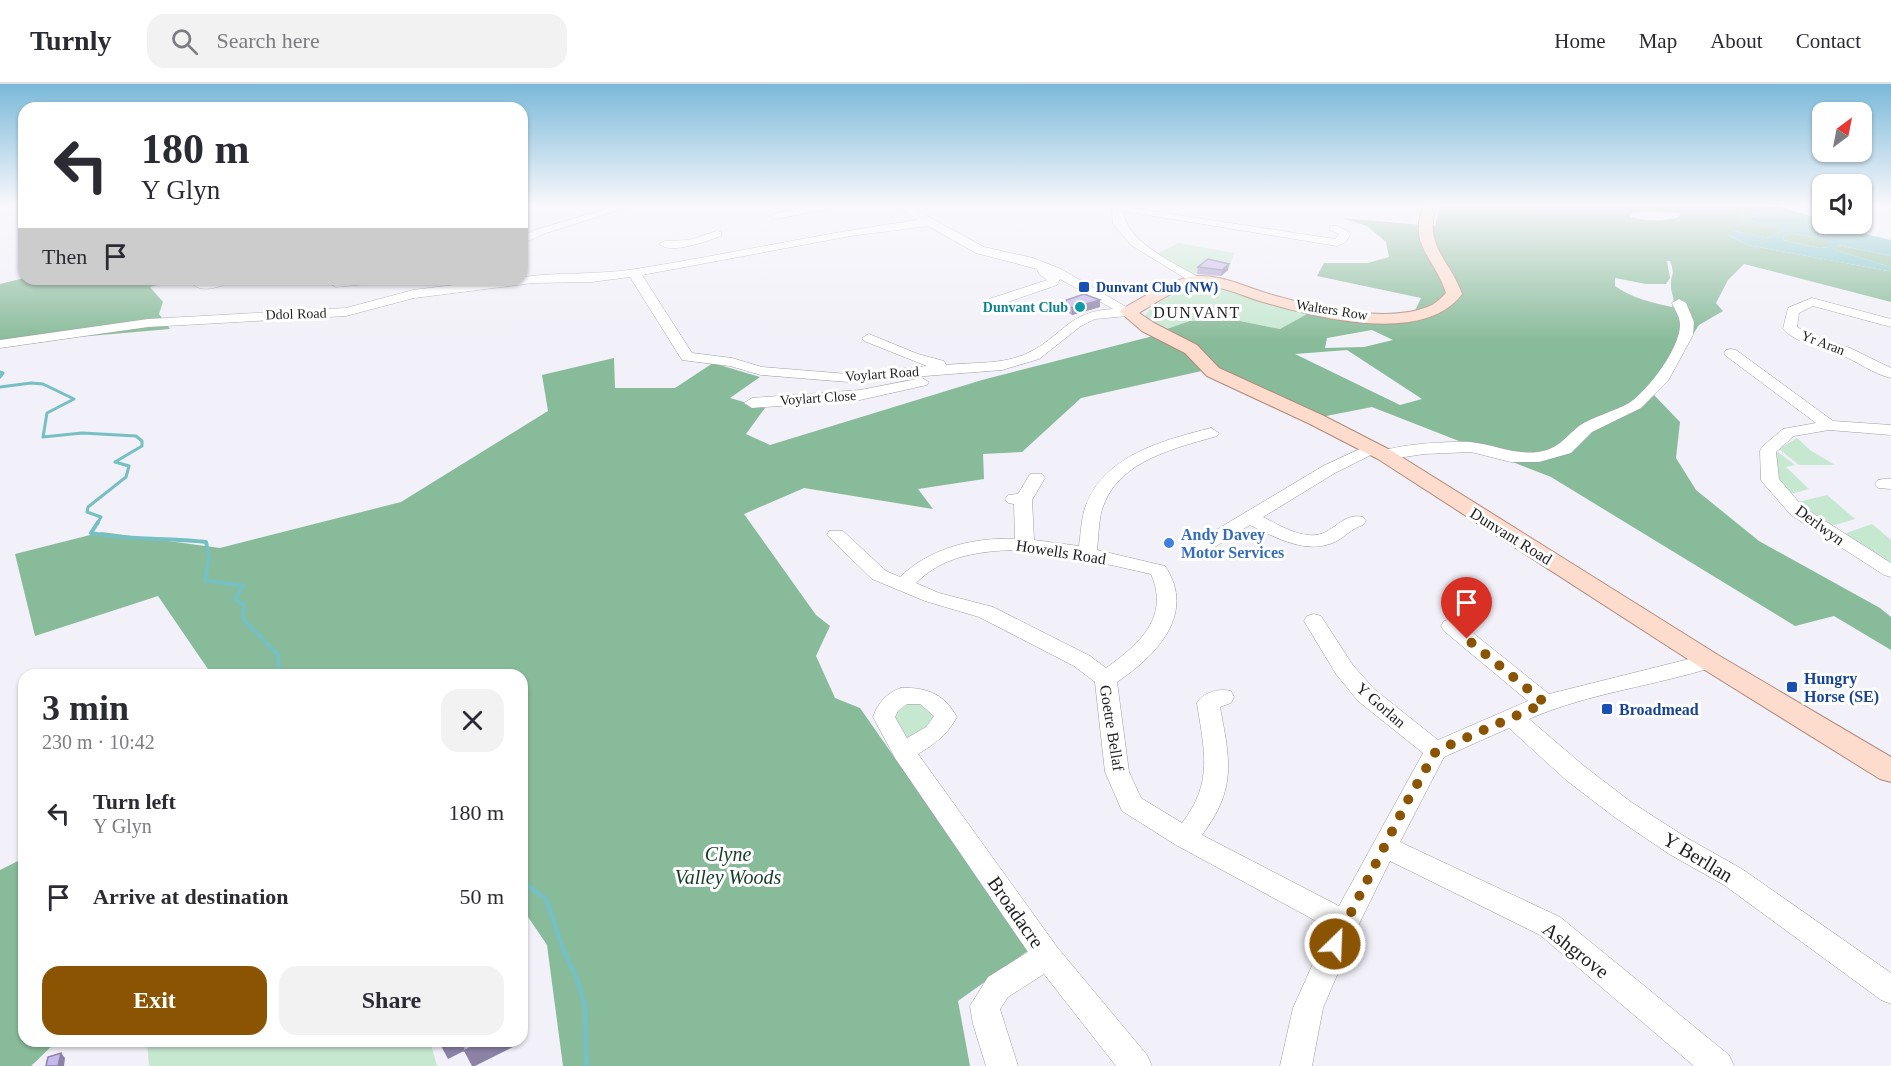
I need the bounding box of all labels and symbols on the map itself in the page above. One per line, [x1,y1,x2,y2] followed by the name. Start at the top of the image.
[1812,102,1872,162] north arrow
[1077,280,1091,294] marker: Dunvant Club (NW)
[1096,280,1218,296] place label: Dunvant Club (NW)
[1295,297,1370,323] street label: Walters Row
[983,300,1068,315] place label: Dunvant Club
[1073,300,1087,314] marker: Dunvant Club
[1153,304,1241,321] district label: DUNVANT
[265,305,327,323] street label: Ddol Road
[1799,328,1847,358] street label: Yr Aran
[845,364,919,384] street label: Voylart Road
[779,388,857,408] street label: Voylart Close
[1792,502,1848,549] street label: Derlwyn
[1467,504,1555,568] street label: Dunvant Road
[1181,526,1284,561] place label: Andy Davey Motor Services
[1015,536,1107,568] street label: Howells Road
[1162,536,1176,550] marker: Andy Davey Motor Services
[1441,577,1492,639] pin
[1804,670,1879,706] place label: Hungry Horse (SE)
[1353,679,1409,731] street label: Y Gorlan
[1785,680,1799,694] marker: Hungry Horse (SE)
[1097,684,1127,773] street label: Goetre Bellaf
[1619,701,1699,718] place label: Broadmead
[1600,702,1614,716] marker: Broadmead
[1659,828,1737,886] street label: Y Berllan
[675,843,781,889] park label: Clyne Valley Woods
[983,872,1049,952] street label: Broadacre
[1303,912,1367,976] position arrow
[1538,917,1614,983] street label: Ashgrove

